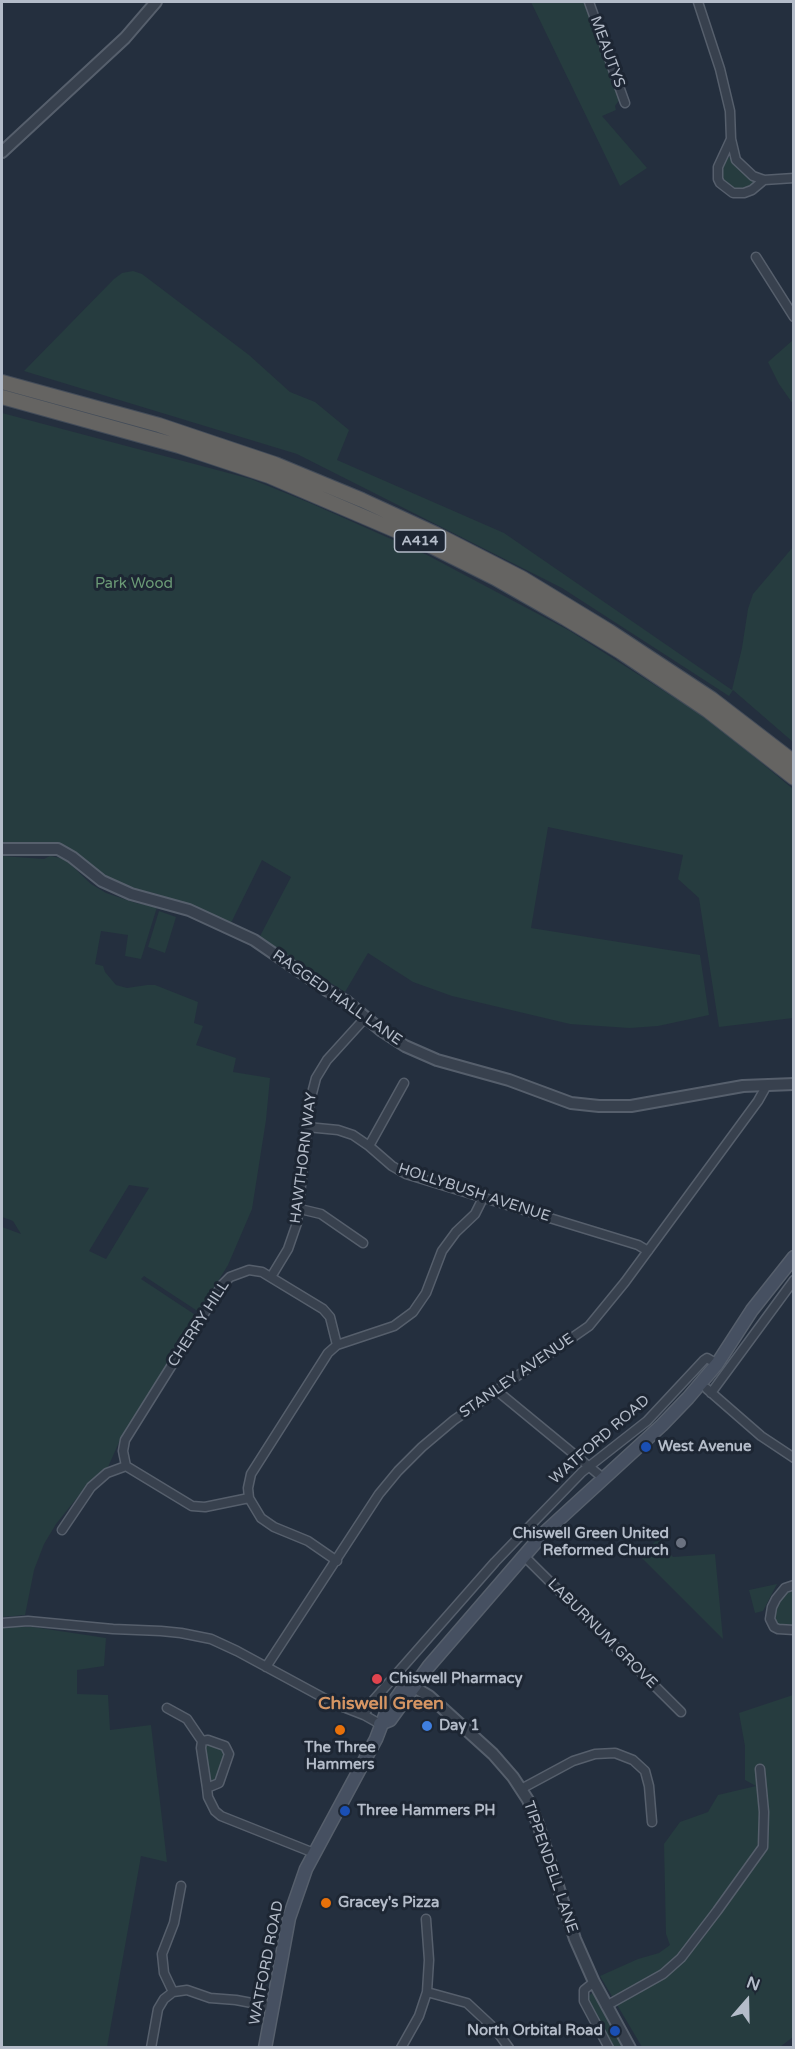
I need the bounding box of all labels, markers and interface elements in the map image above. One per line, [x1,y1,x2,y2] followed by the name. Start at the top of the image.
[586,14,628,90] street label: MEAUTYS
[394,530,446,552] road number: A414
[95,575,173,593] park label: Park Wood
[269,946,405,1050] street label: RAGGED HALL LANE
[287,1091,321,1225] street label: HAWTHORN WAY
[396,1160,552,1226] street label: HOLLYBUSH AVENUE
[164,1278,234,1370] street label: CHERRY HILL
[456,1330,578,1422] street label: STANLEY AVENUE
[546,1392,654,1488] street label: WATFORD ROAD
[658,1438,751,1456] place label: West Avenue
[639,1440,653,1454] marker: West Avenue
[512,1525,669,1560] place label: Chiswell Green United Reformed Church
[674,1536,688,1550] marker: Chiswell Green United Reformed Church
[543,1575,661,1693] street label: LABURNUM GROVE
[389,1670,523,1688] place label: Chiswell Pharmacy
[370,1672,384,1686] marker: Chiswell Pharmacy
[318,1693,444,1715] district label: Chiswell Green
[439,1717,480,1735] place label: Day 1
[420,1719,434,1733] marker: Day 1
[333,1723,347,1737] marker: The Three Hammers
[304,1739,376,1774] place label: The Three Hammers
[519,1799,581,1935] street label: TIPPENDELL LANE
[357,1802,496,1820] place label: Three Hammers PH
[338,1804,352,1818] marker: Three Hammers PH
[338,1894,439,1912] place label: Gracey's Pizza
[319,1896,333,1910] marker: Gracey's Pizza
[246,1899,288,2027] street label: WATFORD ROAD
[717,1971,777,2031] north arrow
[744,1972,763,1996] text: N
[467,2022,603,2040] place label: North Orbital Road
[608,2024,622,2038] marker: North Orbital Road

